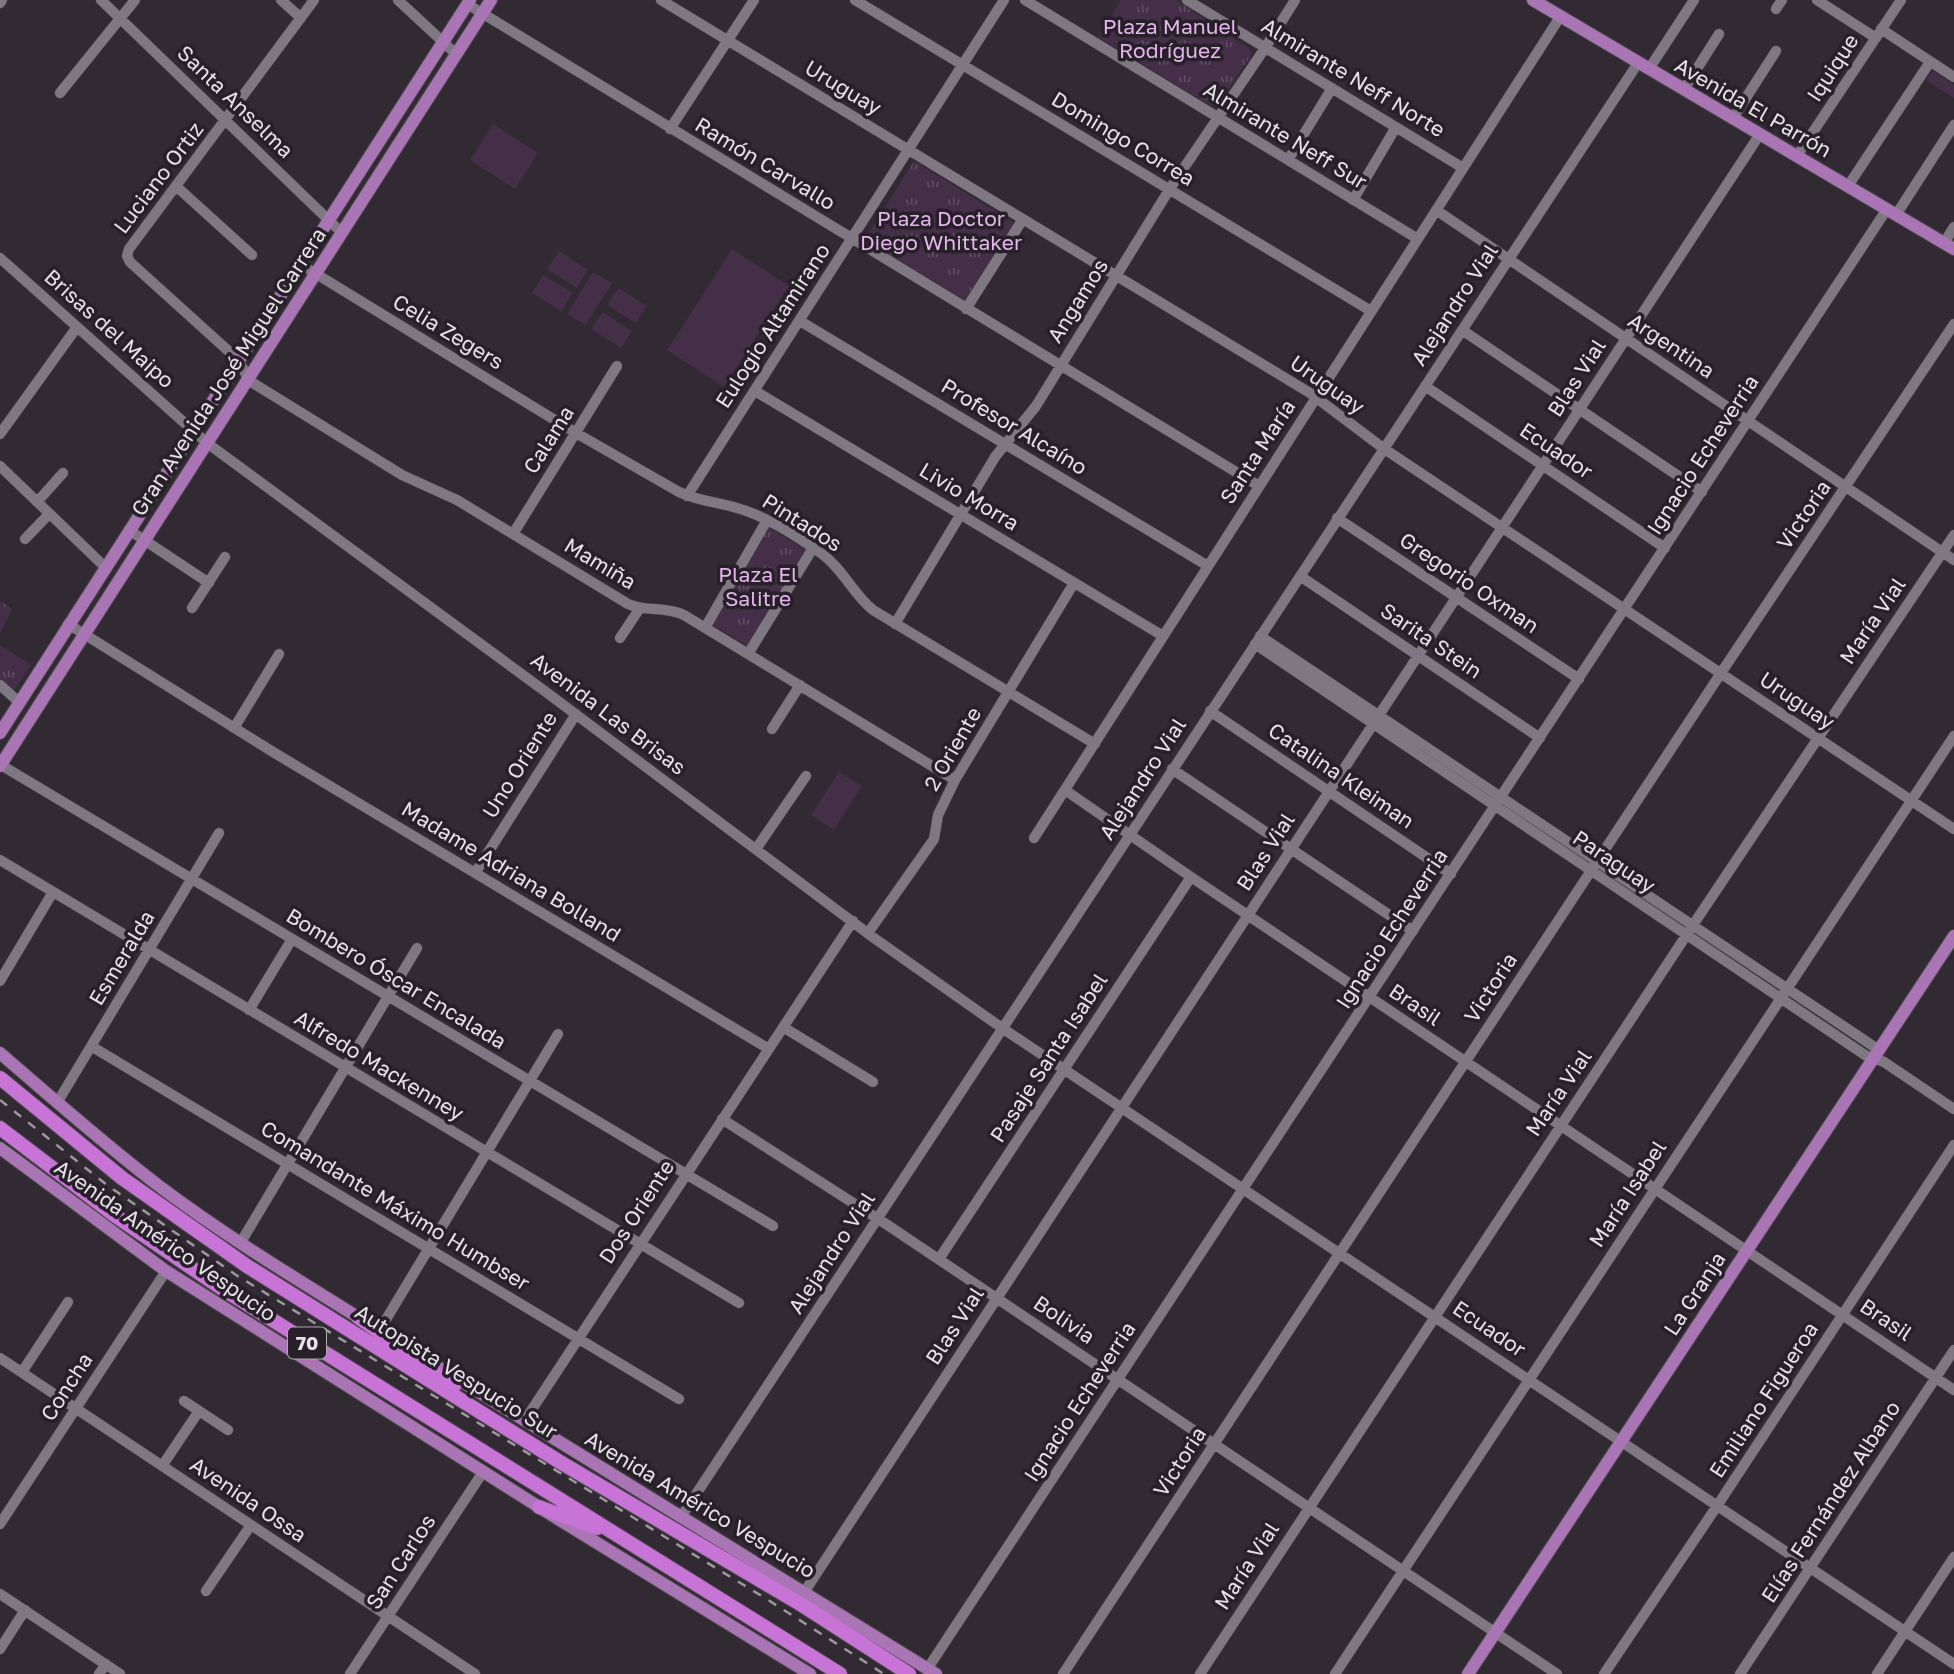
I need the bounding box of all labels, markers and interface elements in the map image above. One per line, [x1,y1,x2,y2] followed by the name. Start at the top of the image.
[1257,12,1450,142] street label: Almirante Neff Norte
[1103,13,1237,63] park label: Plaza Manuel Rodríguez
[1801,29,1864,106] street label: Iquique
[172,39,299,163] street label: Santa Anselma
[1670,52,1837,163] street label: Avenida El Parrón
[800,54,887,120] street label: Uruguay
[1199,76,1372,194] street label: Almirante Neff Sur
[1047,85,1200,191] street label: Domingo Correa
[691,111,840,215] street label: Ramón Carvallo
[108,117,209,238] street label: Luciano Ortiz
[860,205,1022,255] park label: Plaza Doctor Diego Whittaker
[125,222,331,520] street label: Gran Avenida José Miguel Carrera
[709,238,835,413] street label: Eulogio Altamirano
[1405,239,1503,370] street label: Alejandro Vial
[1041,254,1113,347] street label: Angamos
[40,263,180,393] street label: Brisas del Maipo
[388,288,509,374] street label: Celia Zegers
[1623,307,1720,384] street label: Argentina
[1541,334,1611,421] street label: Blas Vial
[1285,349,1370,419] street label: Uruguay
[1641,370,1764,539] street label: Ignacio Echeverria
[937,372,1092,480] street label: Profesor Alcaíno
[1214,394,1301,508] street label: Santa María
[517,401,579,478] street label: Calama
[1515,416,1598,484] street label: Ecuador
[915,456,1024,536] street label: Livio Morra
[1771,475,1836,554] street label: Victoria
[758,488,847,557] street label: Pintados
[1395,526,1544,638] street label: Gregorio Oxman
[560,532,641,595] street label: Mamiña
[718,561,798,611] park label: Plaza El Salitre
[1834,572,1911,669] street label: María Vial
[1376,597,1487,684] street label: Sarita Stein
[526,646,691,780] street label: Avenida Las Brisas
[1755,666,1840,735] street label: Uruguay
[918,702,986,795] street label: 2 Oriente
[476,706,562,823] street label: Uno Oriente
[1093,713,1191,844] street label: Alejandro Vial
[1264,717,1420,834] street label: Catalina Kleiman
[397,795,626,947] street label: Madame Adriana Bolland
[1230,808,1300,895] street label: Blas Vial
[1568,824,1661,898] street label: Paraguay
[1330,844,1453,1013] street label: Ignacio Echeverria
[282,902,511,1054] street label: Bombero Óscar Encalada
[83,905,160,1010] street label: Esmeralda
[1458,948,1522,1027] street label: Victoria
[984,968,1113,1147] street label: Pasaje Santa Isabel
[1384,977,1447,1031] street label: Brasil
[290,1004,469,1126] street label: Alfredo Mackenney
[1520,1044,1597,1141] street label: María Vial
[256,1114,535,1296] street label: Comandante Máximo Humbser
[1583,1135,1671,1252] street label: María Isabel
[50,1154,281,1327] street label: Avenida Américo Vespucio
[593,1155,679,1268] street label: Dos Oriente
[782,1187,880,1318] street label: Alejandro Vial
[1658,1247,1731,1340] street label: La Granja
[919,1282,989,1369] street label: Blas Vial
[1029,1289,1100,1349] street label: Bolivia
[1855,1292,1918,1346] street label: Brasil
[1448,1294,1531,1362] street label: Ecuador
[351,1298,562,1444] street label: Autopista Vespucio Sur
[1018,1317,1141,1486] street label: Ignacio Echeverria
[1703,1317,1823,1482] street label: Emiliano Figueroa
[288,1328,326,1358] road number: 70
[35,1347,98,1425] street label: Concha
[1755,1396,1905,1607] street label: Elías Fernández Albano
[1147,1422,1211,1501] street label: Victoria
[581,1425,820,1583] street label: Avenida Américo Vespucio
[186,1451,312,1548] street label: Avenida Ossa
[360,1509,440,1614] street label: San Carlos
[1208,1517,1284,1614] street label: María Vial

